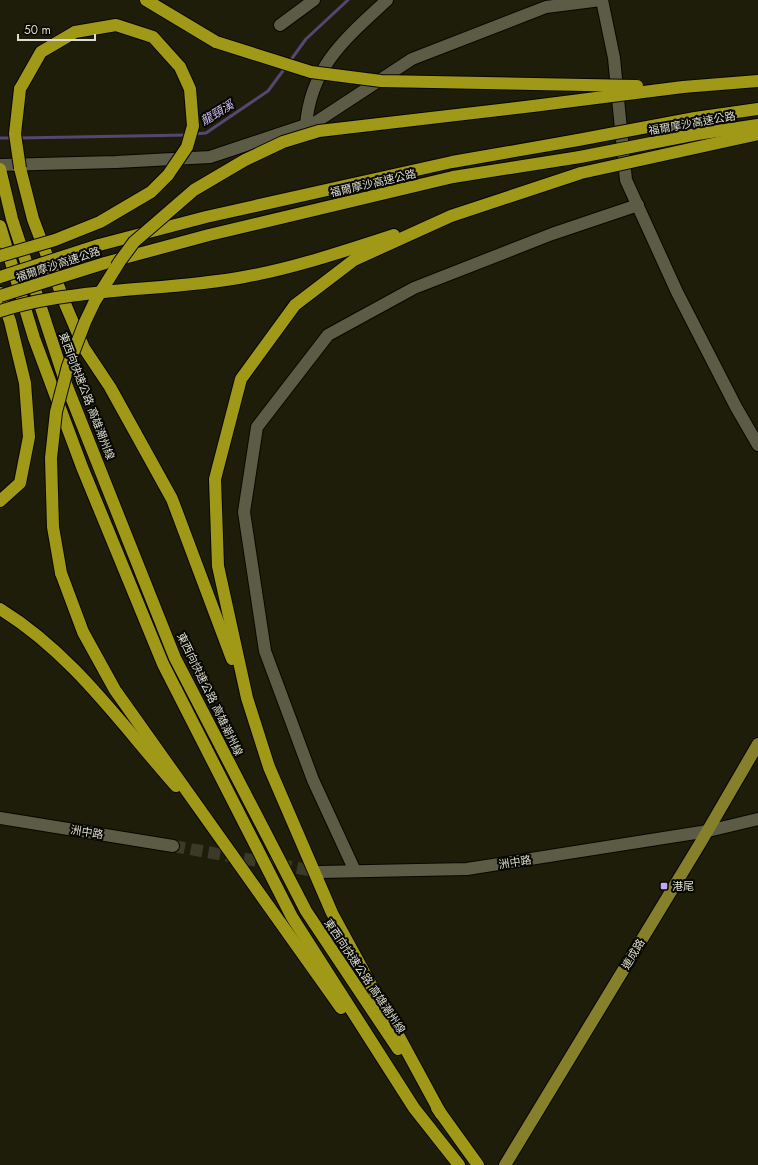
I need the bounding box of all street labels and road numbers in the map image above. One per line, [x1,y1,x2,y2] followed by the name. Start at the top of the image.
[647,107,737,139] street label: 福爾摩沙高速公路
[328,165,418,201] street label: 福爾摩沙高速公路
[14,243,102,285] street label: 福爾摩沙高速公路
[55,330,119,462] street label: 東西向快速公路 高雄潮州線
[173,630,247,758] street label: 東西向快速公路 高雄潮州線
[69,822,105,842] street label: 洲中路
[497,852,533,872] street label: 洲中路
[321,915,409,1037] street label: 東西向快速公路 高雄潮州線
[618,936,648,972] street label: 連成路

